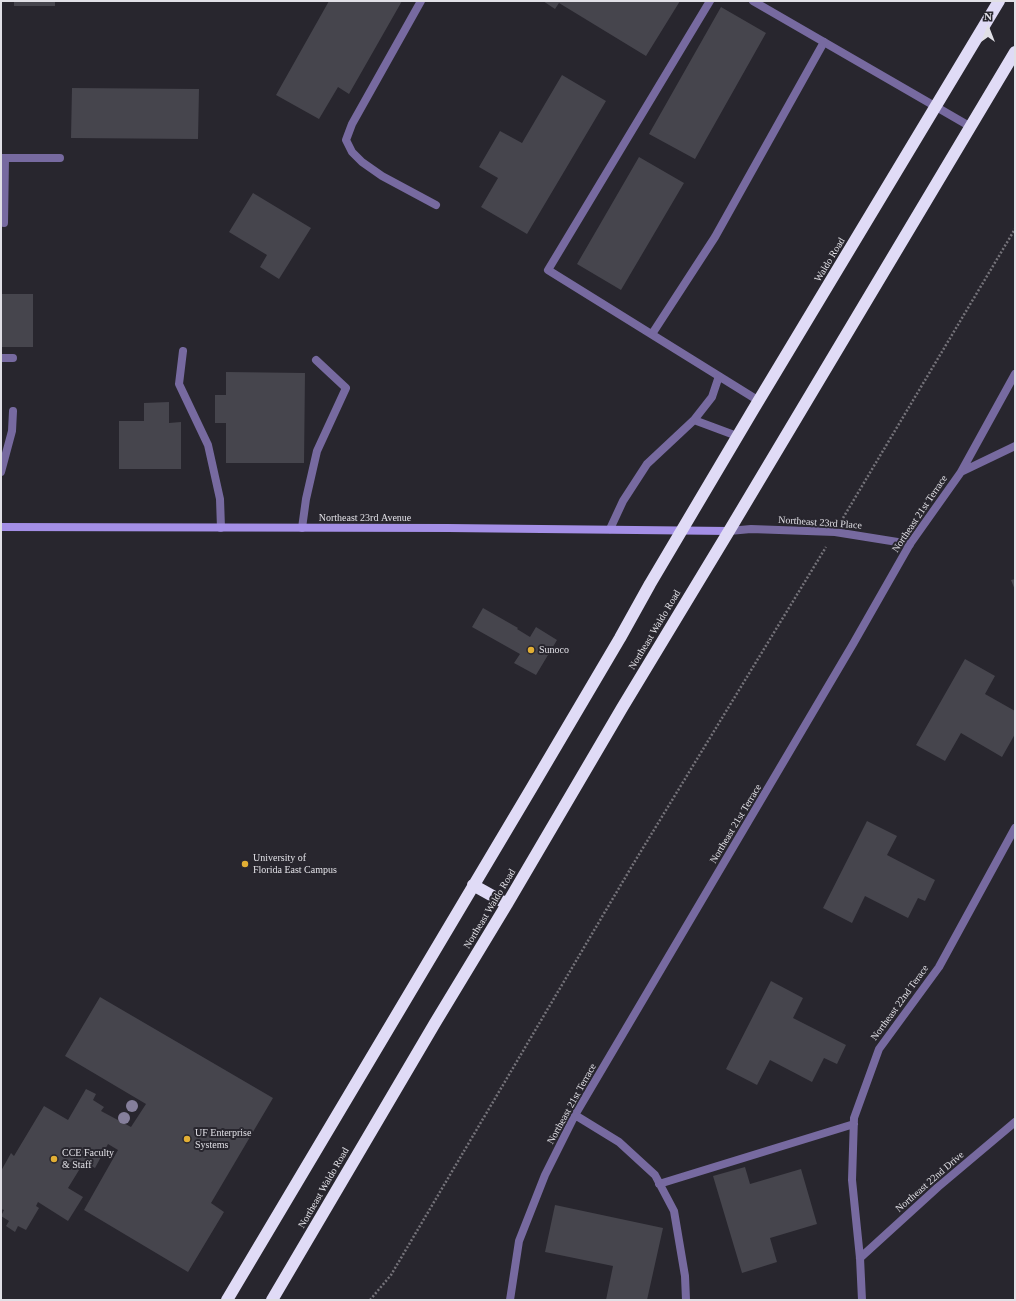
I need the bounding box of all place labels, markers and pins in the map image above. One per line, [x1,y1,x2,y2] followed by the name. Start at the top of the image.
[539,644,569,656] place label: Sunoco
[526,645,536,655] marker: Sunoco
[253,852,337,876] place label: University of Florida East Campus
[240,859,250,869] marker: University of Florida East Campus
[195,1127,251,1150] place label: UF Enterprise Systems
[182,1134,192,1144] marker: UF Enterprise Systems
[62,1147,114,1170] place label: CCE Faculty & Staff
[49,1154,59,1164] marker: CCE Faculty & Staff

